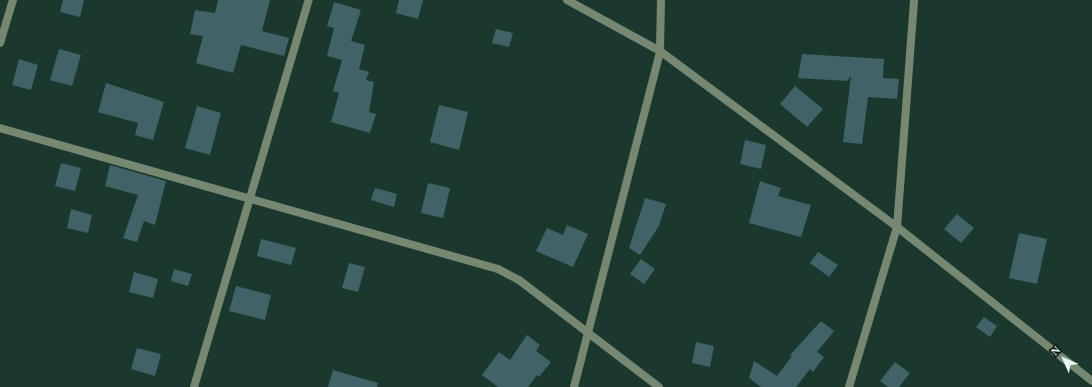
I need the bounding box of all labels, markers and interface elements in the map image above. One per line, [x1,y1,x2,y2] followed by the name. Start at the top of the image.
[1044,339,1084,379] north arrow
[1048,343,1063,358] text: N

